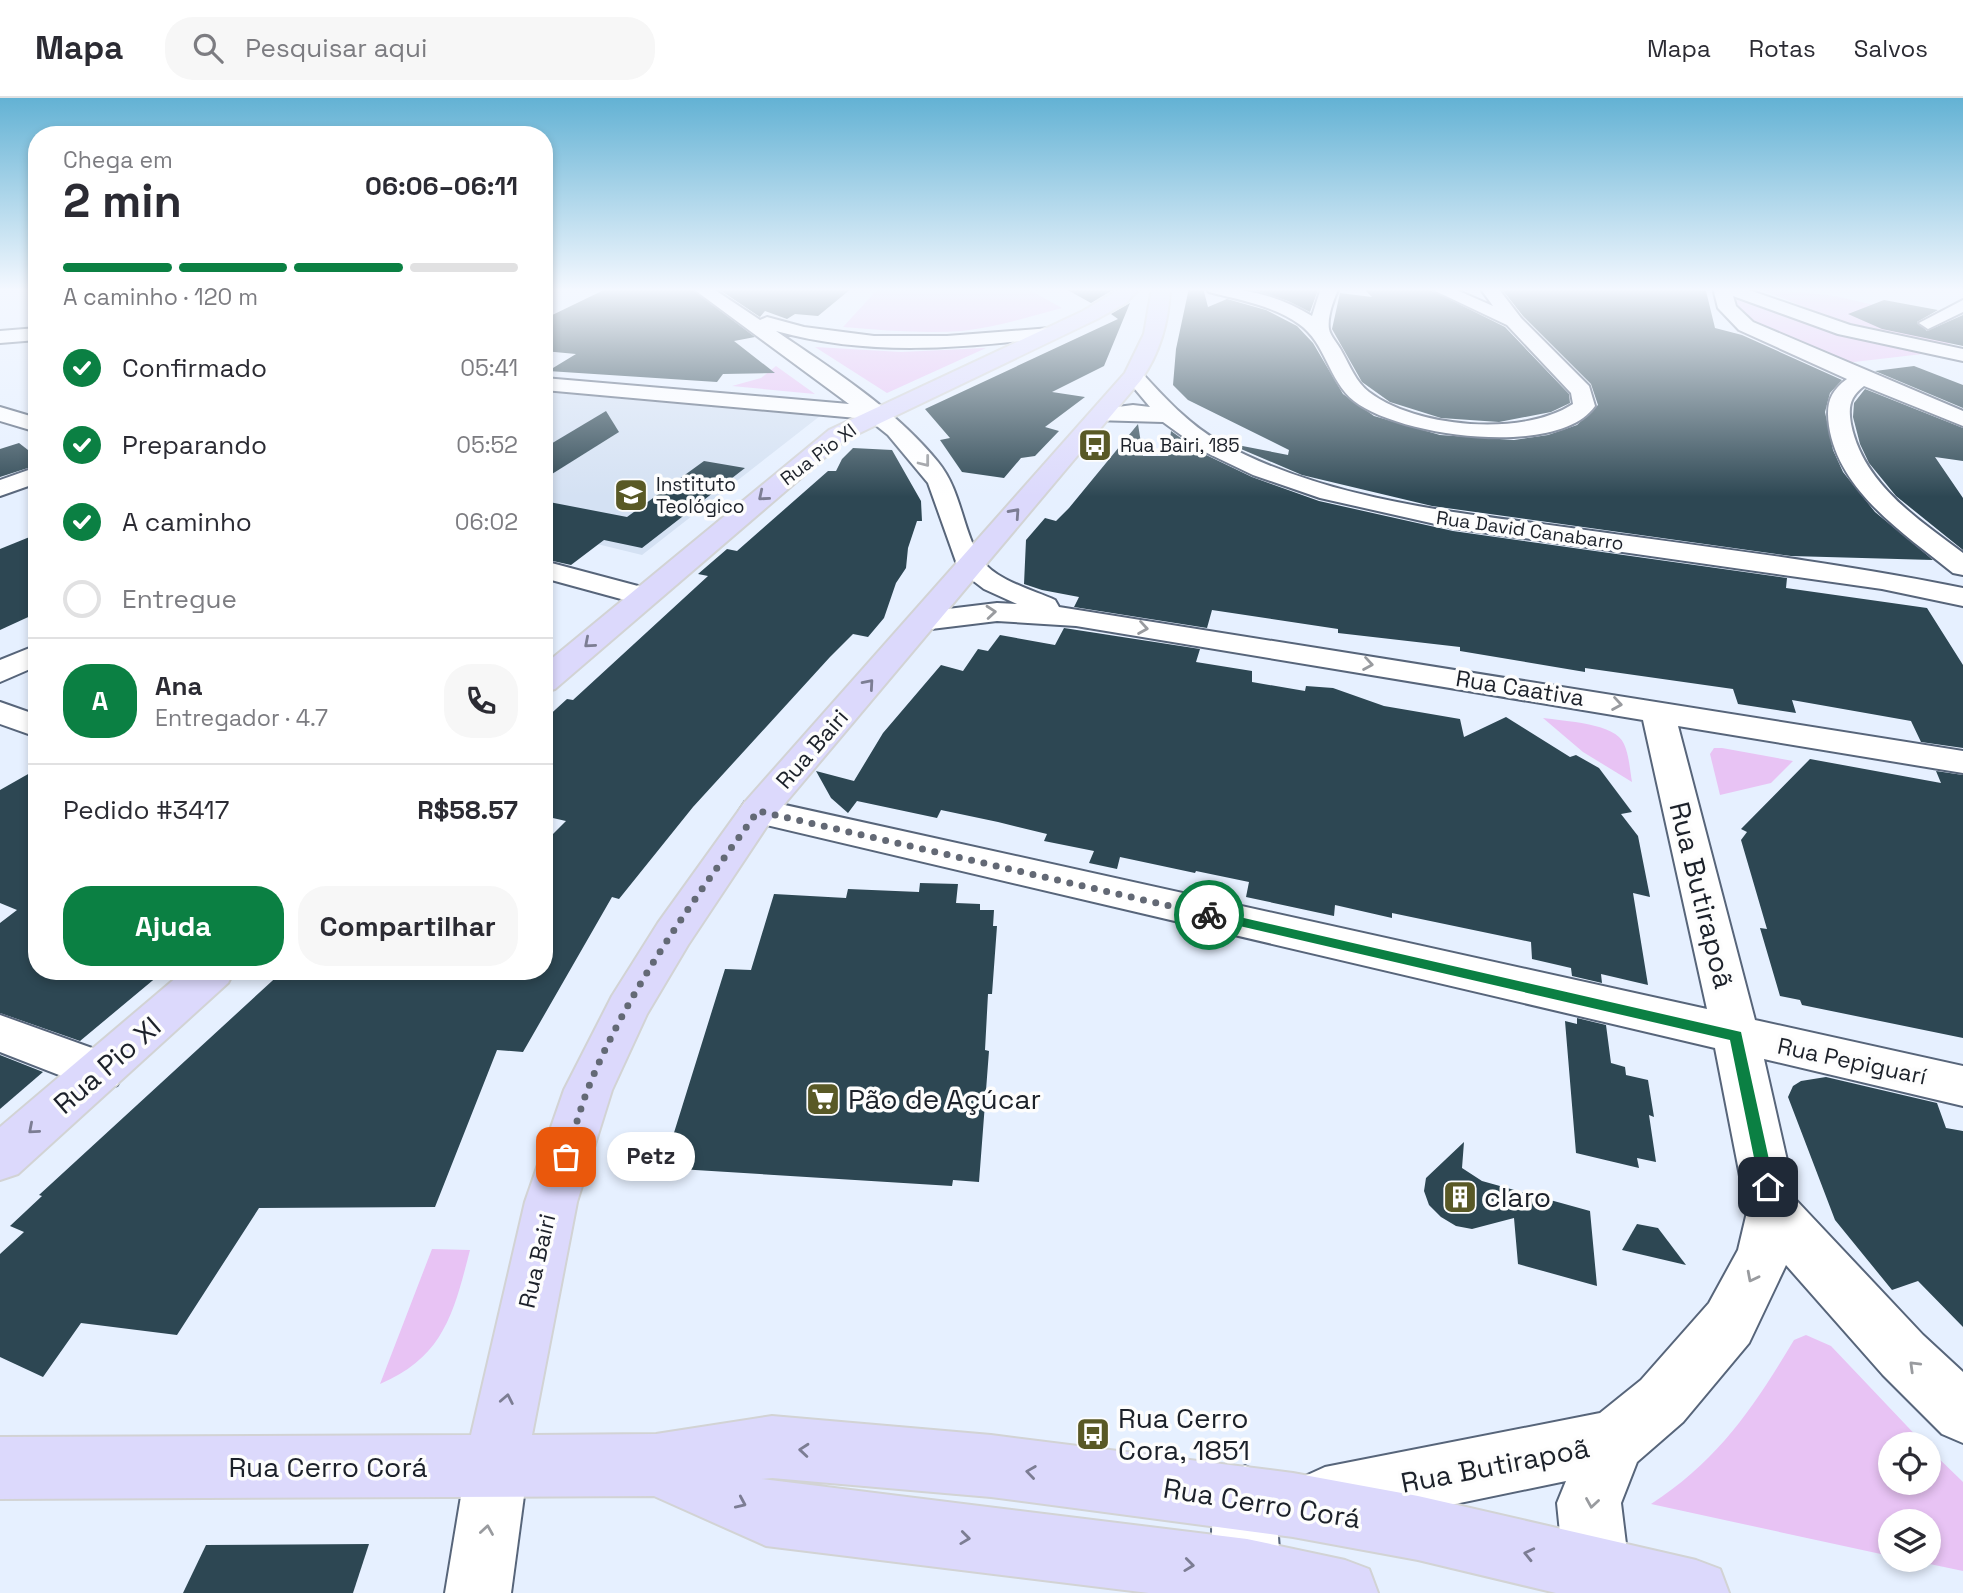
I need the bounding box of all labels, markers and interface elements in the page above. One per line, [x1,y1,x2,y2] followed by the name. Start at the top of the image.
[165,17,655,80] search box
[35,27,123,69] text: Mapa
[189,29,227,67] icon: search
[245,31,427,65] text: Pesquisar aqui
[1647,33,1711,64] text: Mapa
[1749,33,1816,64] text: Rotas
[1854,33,1928,64] text: Salvos
[63,145,173,175] text: Chega em
[365,169,518,203] text: 06:06–06:11
[63,172,182,230] text: 2 min
[63,282,258,312] text: A caminho · 120 m
[63,349,101,387] icon: check
[122,351,267,385] text: Confirmado
[460,353,518,383] text: 05:41
[775,418,861,491] street label: Rua Pio XI
[63,426,101,464] icon: check
[1076,426,1114,464] bus stop icon: Rua Bairi, 185
[122,428,267,462] text: Preparando
[456,430,518,460] text: 05:52
[1120,433,1240,458] place label: Rua Bairi, 185
[917,454,930,467] one-way arrow
[656,472,745,519] place label: Instituto Teológico
[612,476,650,514] school or university icon: Instituto Teológico
[758,488,771,500] one-way arrow
[63,503,101,541] icon: check
[122,505,252,539] text: A caminho
[1435,505,1625,556] street label: Rua David Canabarro
[455,507,518,537] text: 06:02
[1006,508,1019,521] one-way arrow
[122,582,237,616] text: Entregue
[986,605,997,620] one-way arrow
[1138,620,1149,635] one-way arrow
[584,635,597,647] one-way arrow
[1362,656,1374,671] one-way arrow
[1454,663,1586,713] street label: Rua Caativa
[444,664,518,738] button: phone
[155,669,203,703] text: Ana
[861,680,873,693] one-way arrow
[92,684,108,718] text: A
[1611,696,1623,711] one-way arrow
[155,703,328,733] text: Entregador · 4.7
[769,703,855,795] street label: Rua Bairi
[63,793,229,827] text: Pedido #3417
[417,793,518,827] text: R$58.57
[1661,798,1743,992] street label: Rua Butirapoã
[1174,880,1244,950] courier
[63,886,284,966] button: Ajuda
[298,886,518,966] button: Compartilhar
[1190,896,1228,934] icon: bike
[46,1008,168,1122] street label: Rua Pio XI
[1775,1031,1930,1092] street label: Rua Pepiguarí
[804,1080,842,1118] supermarket icon: Pão de Açúcar
[848,1081,1041,1117] place label: Pão de Açúcar
[28,1121,41,1133] one-way arrow
[536,1127,596,1187] pin
[608,1132,696,1182] callout: Petz
[547,1138,585,1176] icon: bag
[627,1141,675,1171] text: Petz
[1738,1157,1798,1217] pin
[1749,1168,1787,1206] icon: home
[1441,1178,1479,1216] building icon: claro
[1484,1179,1551,1215] place label: claro
[512,1211,562,1311] street label: Rua Bairi
[1747,1270,1761,1282] one-way arrow
[1909,1361,1922,1374] one-way arrow
[499,1393,514,1405] one-way arrow
[1118,1400,1250,1468] place label: Rua Cerro Cora, 1851
[1074,1415,1112,1453] bus stop icon: Rua Cerro Cora, 1851
[1398,1429,1592,1501] street label: Rua Butirapoã
[1878,1432,1941,1572] map controls
[1878,1432,1941,1495] button: locate
[798,1443,809,1458] one-way arrow
[228,1449,428,1485] street label: Rua Cerro Corá
[1025,1464,1036,1479] one-way arrow
[1161,1470,1363,1536] street label: Rua Cerro Corá
[734,1495,746,1509] one-way arrow
[1585,1497,1600,1509] one-way arrow
[1878,1509,1941,1572] button: layers
[479,1524,494,1535] one-way arrow
[959,1530,971,1545] one-way arrow
[1523,1548,1535,1562] one-way arrow
[1184,1557,1195,1572] one-way arrow

